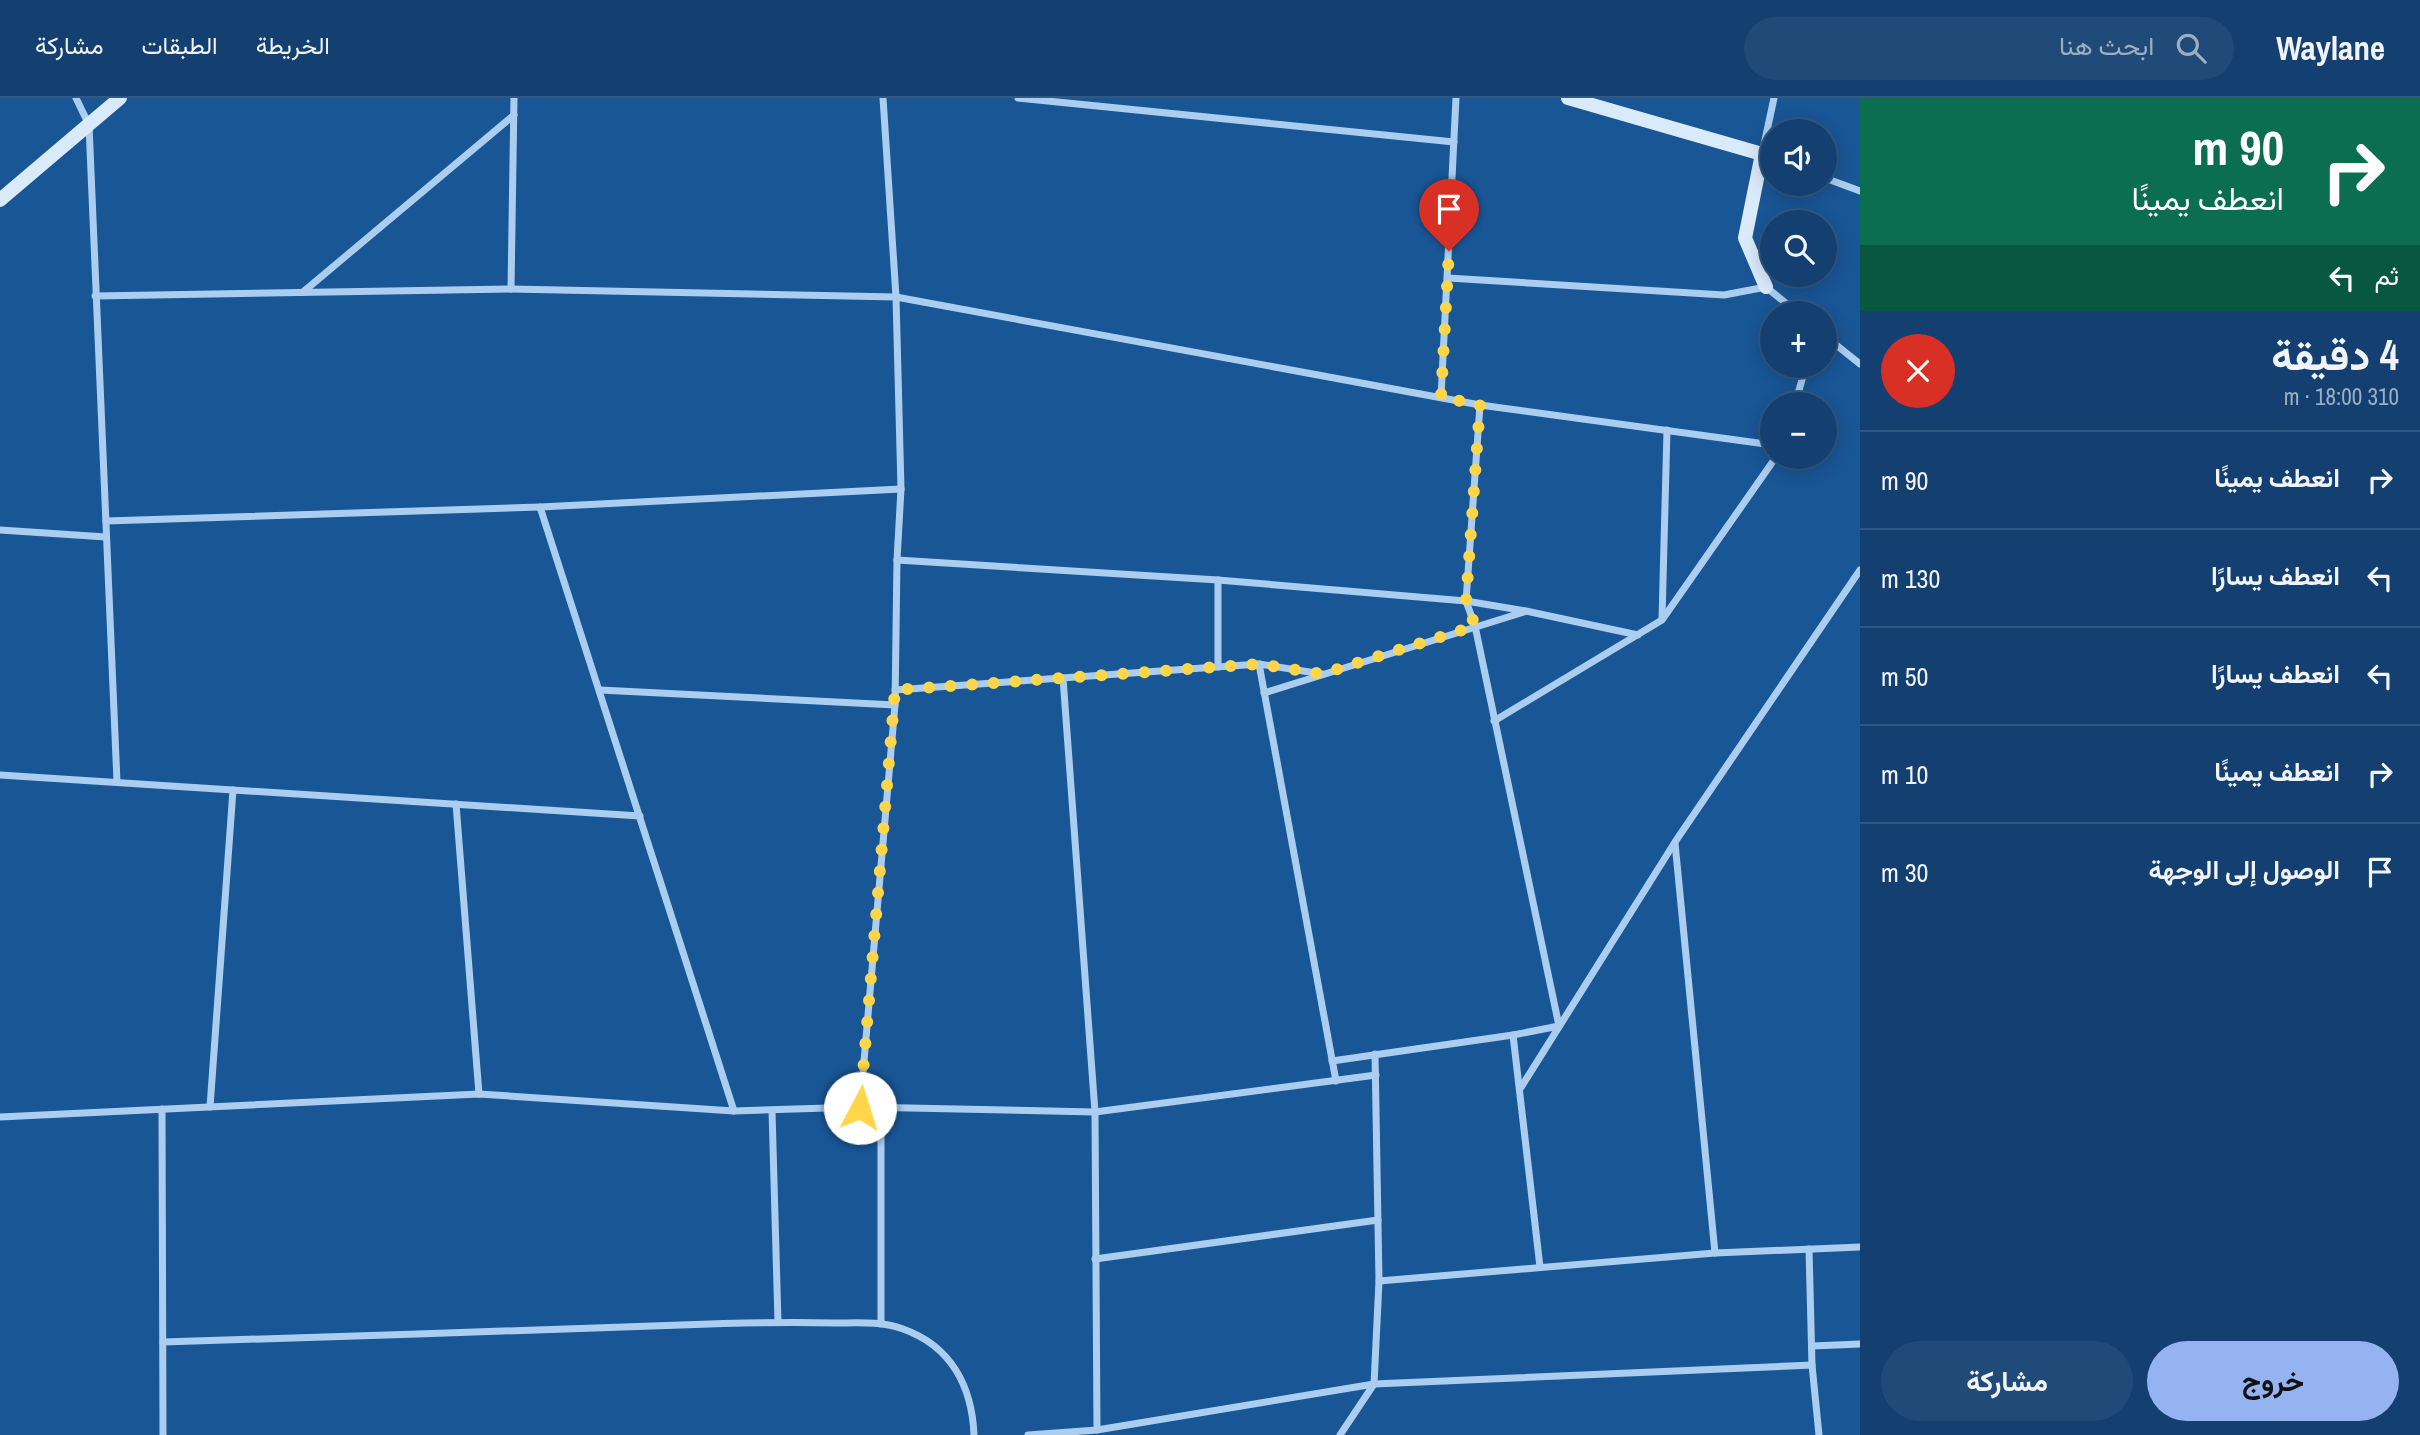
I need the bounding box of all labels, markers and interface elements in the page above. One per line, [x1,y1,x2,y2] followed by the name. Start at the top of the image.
[1744,17,2234,80] search box
[2276,26,2385,70] text: Waylane
[2059,28,2154,63] text: ابحث هنا
[35,29,103,61] text: مشاركة
[141,29,218,61] text: الطبقات
[256,29,330,61] text: الخريطة
[2172,29,2210,67] icon: search
[2192,114,2284,180] text: 90 m
[1760,119,1837,469] map controls
[1760,119,1837,196] button: sound
[2308,126,2399,217] icon: right
[2131,177,2284,220] text: انعطف يمينًا
[1419,179,1479,251] pin
[1430,190,1468,228] icon: arrive
[1760,210,1837,287] button: search
[2375,258,2399,293] text: ثم
[2323,259,2361,297] icon: left
[1760,301,1837,378] button: +
[2271,327,2399,383] text: 4 دقيقة
[1881,334,1955,408] button: close
[2284,381,2399,412] text: 310 m · 18:00
[1760,392,1837,469] button: −
[2214,460,2340,495] text: انعطف يمينًا
[2361,461,2399,499] icon: right
[1881,463,1928,498] text: 90 m
[2211,558,2340,593] text: انعطف يسارًا
[2361,559,2399,597] icon: left
[1881,561,1940,596] text: 130 m
[2211,656,2340,691] text: انعطف يسارًا
[2361,657,2399,695] icon: left
[1881,659,1928,694] text: 50 m
[2214,754,2340,789] text: انعطف يمينًا
[2361,755,2399,793] icon: right
[1881,757,1928,792] text: 10 m
[2148,852,2340,887] text: الوصول إلى الوجهة
[2361,853,2399,891] icon: arrive
[1881,855,1928,890] text: 30 m
[823,1071,897,1145] position arrow
[1881,1341,2133,1421] button: مشاركة
[2147,1341,2399,1421] button: خروج

